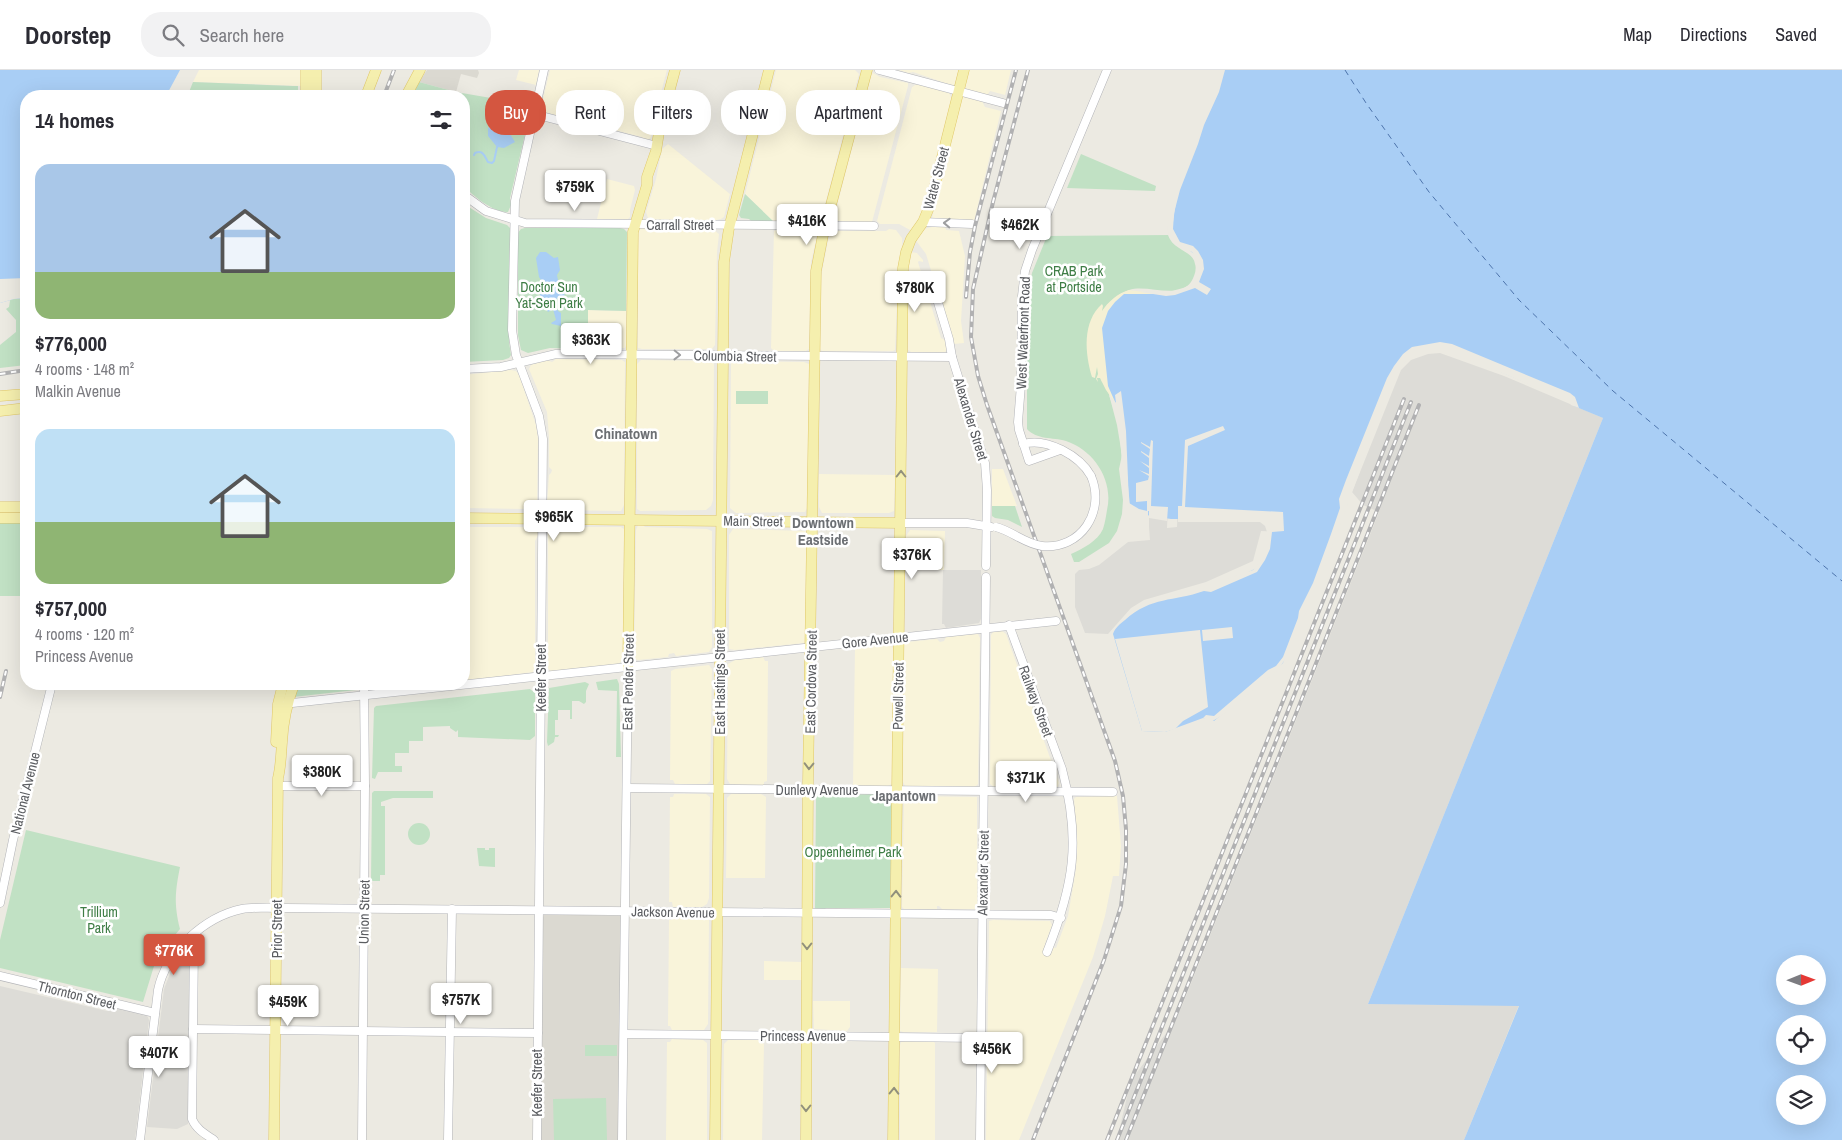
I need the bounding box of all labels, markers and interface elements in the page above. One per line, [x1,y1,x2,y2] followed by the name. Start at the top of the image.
[141,12,491,57] search box
[25,19,111,51] text: Doorstep
[159,21,187,49] icon: search
[199,22,284,48] text: Search here
[1623,22,1652,47] text: Map
[1680,22,1747,47] text: Directions
[1775,22,1817,47] text: Saved
[485,90,546,135] chip: Buy
[556,90,624,135] chip: Rent
[634,90,711,135] chip: Filters
[721,90,786,135] chip: New
[796,90,900,135] chip: Apartment
[35,106,114,135] text: 14 homes
[427,106,455,134] icon: filters
[919,145,953,211] street label: Water Street
[540,170,610,212] pin: $759K
[556,175,594,197] text: $759K
[200,196,290,286] icon: home
[772,204,842,246] pin: $416K
[985,208,1055,250] pin: $462K
[788,209,826,231] text: $416K
[1001,213,1039,235] text: $462K
[646,216,714,234] street label: Carrall Street
[943,218,951,228] one-way arrow
[1045,262,1104,296] park label: CRAB Park at Portside
[880,270,950,313] pin: $780K
[896,276,934,298] text: $780K
[1012,276,1034,390] street label: West Waterfront Road
[515,278,583,312] park label: Doctor Sun Yat-Sen Park
[556,322,626,365] pin: $363K
[572,328,610,350] text: $363K
[35,329,107,358] text: $776,000
[693,346,777,366] street label: Columbia Street
[673,350,681,361] one-way arrow
[35,358,134,380] text: 4 rooms · 148 m²
[950,375,992,463] street label: Alexander Street
[35,380,121,402] text: Malkin Avenue
[595,423,657,444] district label: Chinatown
[200,461,290,551] icon: home
[895,470,906,478] one-way arrow
[519,500,589,542] pin: $965K
[535,505,573,527] text: $965K
[723,511,783,531] street label: Main Street
[792,512,854,550] district label: Downtown Eastside
[877,538,947,580] pin: $376K
[893,543,931,565] text: $376K
[35,594,107,623] text: $757,000
[35,623,134,645] text: 4 rooms · 120 m²
[841,628,909,652] street label: Gore Avenue
[711,629,729,735] street label: East Hastings Street
[801,630,821,734] street label: East Cordova Street
[618,633,638,731] street label: East Pender Street
[532,644,550,712] street label: Keefer Street
[35,645,133,667] text: Princess Avenue
[888,662,908,730] street label: Powell Street
[1015,663,1057,739] street label: Railway Street
[6,750,44,836] street label: National Avenue
[287,754,357,797] pin: $380K
[303,760,341,782] text: $380K
[991,760,1061,803] pin: $371K
[804,762,814,770] one-way arrow
[1007,766,1045,788] text: $371K
[776,781,858,799] street label: Dunlevy Avenue
[872,785,936,806] district label: Japantown
[973,830,993,917] street label: Alexander Street
[805,843,902,861] park label: Oppenheimer Park
[354,880,374,944] street label: Union Street
[891,890,901,898] one-way arrow
[268,900,286,958] street label: Prior Street
[631,902,715,922] street label: Jackson Avenue
[80,903,118,937] park label: Trillium Park
[139,934,209,976] pin: $776K
[155,939,193,961] text: $776K
[802,942,812,950] one-way arrow
[1776,955,1826,1005] north arrow
[1776,955,1826,1125] map controls
[36,977,118,1013] street label: Thornton Street
[426,982,496,1025] pin: $757K
[253,984,323,1027] pin: $459K
[442,988,480,1010] text: $757K
[269,990,307,1012] text: $459K
[1776,1015,1826,1065] button: locate
[760,1027,846,1045] street label: Princess Avenue
[957,1032,1027,1074] pin: $456K
[124,1036,194,1078] pin: $407K
[973,1037,1011,1059] text: $456K
[140,1041,178,1063] text: $407K
[528,1049,546,1117] street label: Keefer Street
[1776,1075,1826,1125] button: layers
[889,1087,899,1095] one-way arrow
[801,1104,811,1112] one-way arrow

